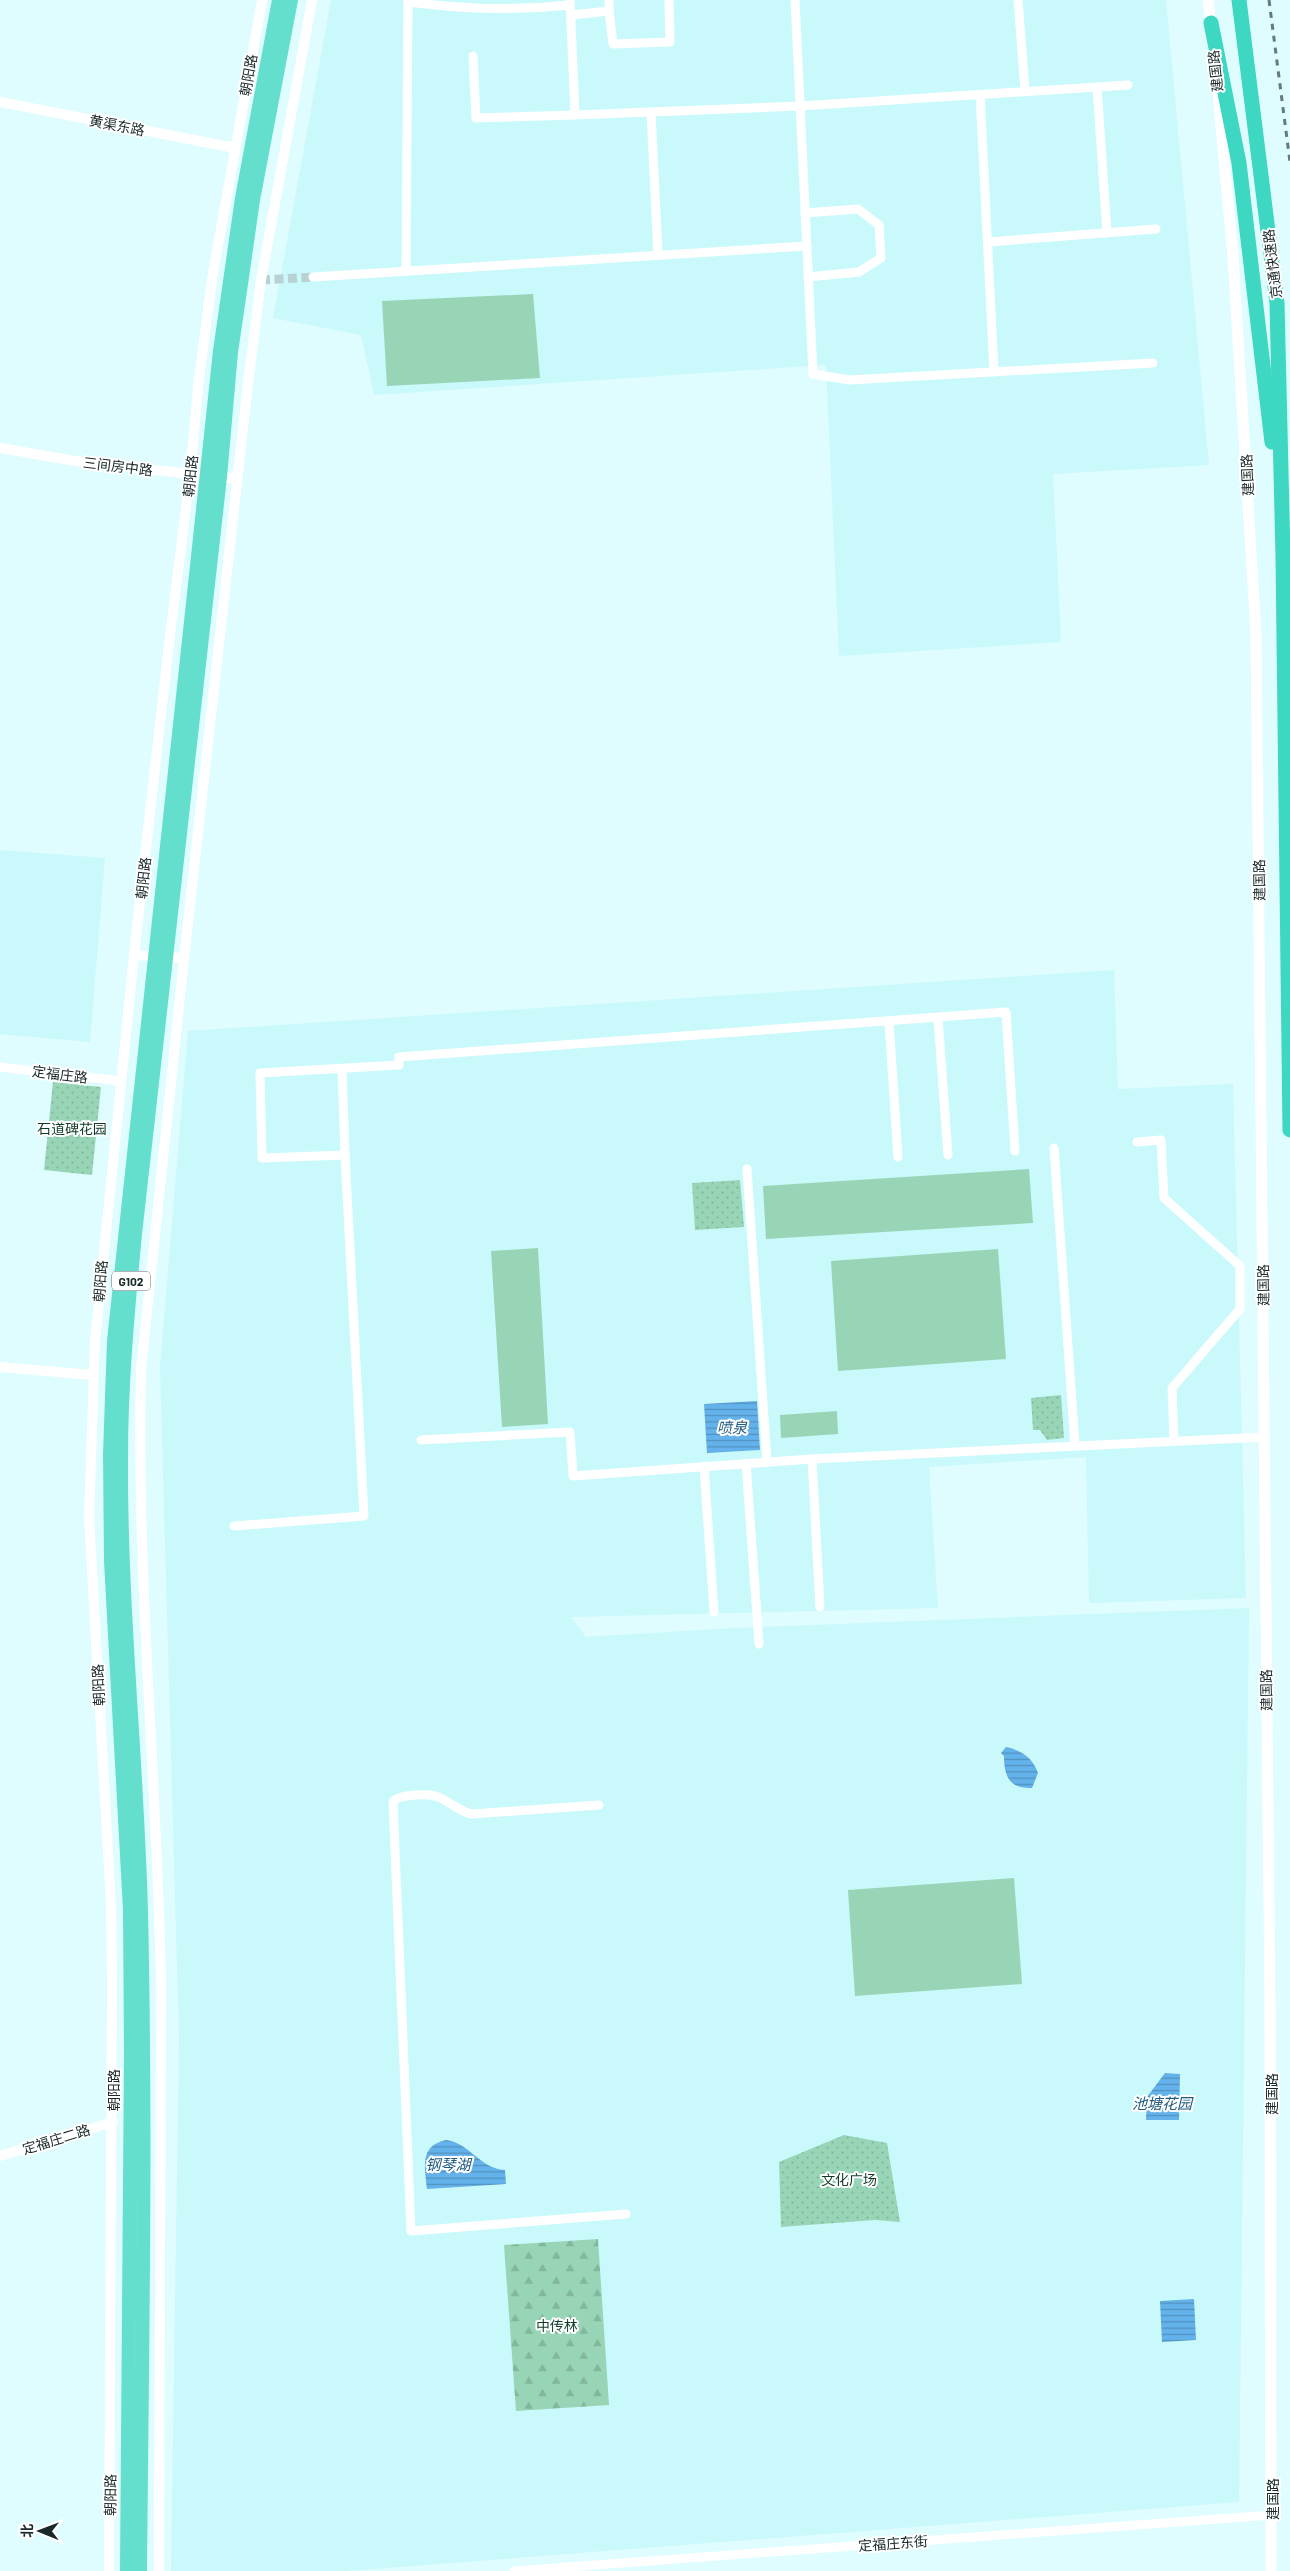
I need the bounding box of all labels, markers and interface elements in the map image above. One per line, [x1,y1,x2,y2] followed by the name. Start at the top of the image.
[1204,49,1226,93] street label: 建国路
[236,53,260,97] street label: 朝阳路
[88,111,146,139] street label: 黄渠东路
[1259,228,1285,300] street label: 京通快速路
[82,453,154,479] street label: 三间房中路
[179,454,201,498] street label: 朝阳路
[1237,454,1257,496] street label: 建国路
[132,856,154,900] street label: 朝阳路
[1250,859,1268,901] street label: 建国路
[31,1062,89,1086] street label: 定福庄路
[37,1120,107,1137] park label: 石道碑花园
[90,1259,110,1303] street label: 朝阳路
[1254,1264,1272,1306] street label: 建国路
[112,1272,150,1290] road number: G102
[717,1418,748,1436] water label: 喷泉
[88,1664,108,1706] street label: 朝阳路
[1257,1669,1275,1711] street label: 建国路
[105,2069,122,2111] street label: 朝阳路
[1263,2073,1280,2115] street label: 建国路
[1132,2094,1194,2112] water label: 池塘花园
[20,2121,92,2157] street label: 定福庄二路
[425,2155,472,2173] water label: 钢琴湖
[821,2171,877,2188] park label: 文化广场
[536,2317,578,2334] park label: 中传林
[101,2474,119,2516] street label: 朝阳路
[1264,2478,1281,2520] street label: 建国路
[15,2506,65,2556] north arrow
[18,2524,35,2538] text: 北
[857,2532,929,2554] street label: 定福庄东街

